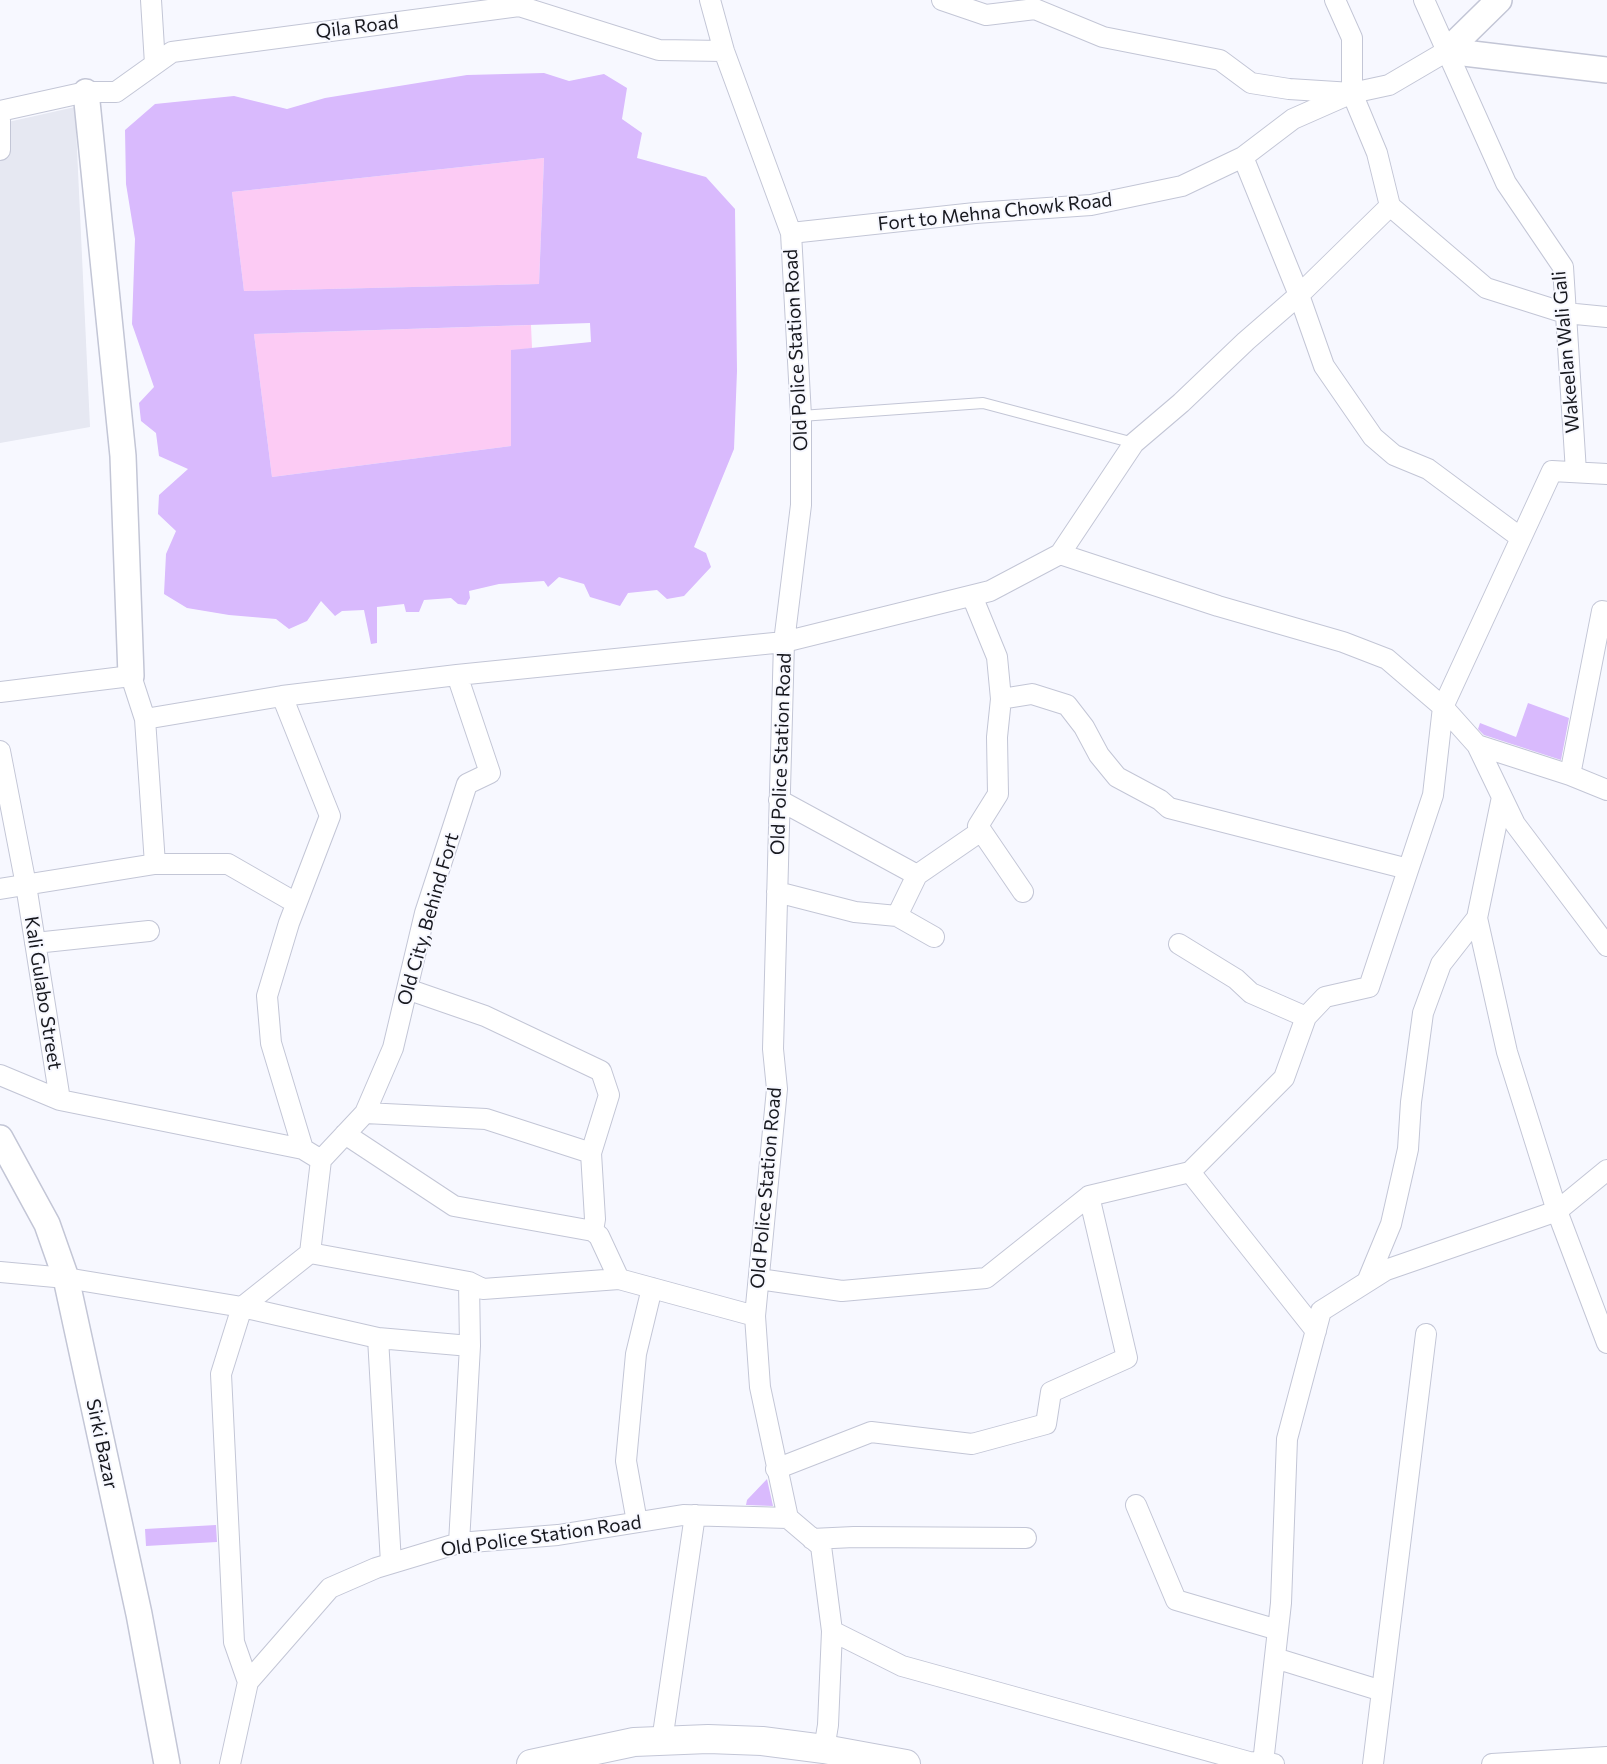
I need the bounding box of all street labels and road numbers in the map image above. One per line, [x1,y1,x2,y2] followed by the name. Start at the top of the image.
[314,11,400,43] street label: Qila Road
[877,188,1113,236] street label: Fort to Mehna Chowk Road
[779,248,813,452] street label: Old Police Station Road
[1548,270,1584,434] street label: Wakeelan Wali Gali
[766,653,796,855] street label: Old Police Station Road
[392,830,464,1008] street label: Old City, Behind Fort
[20,915,66,1071] street label: Kali Gulabo Street
[746,1086,786,1290] street label: Old Police Station Road
[81,1397,123,1491] street label: Sirki Bazar
[439,1511,643,1561] street label: Old Police Station Road

